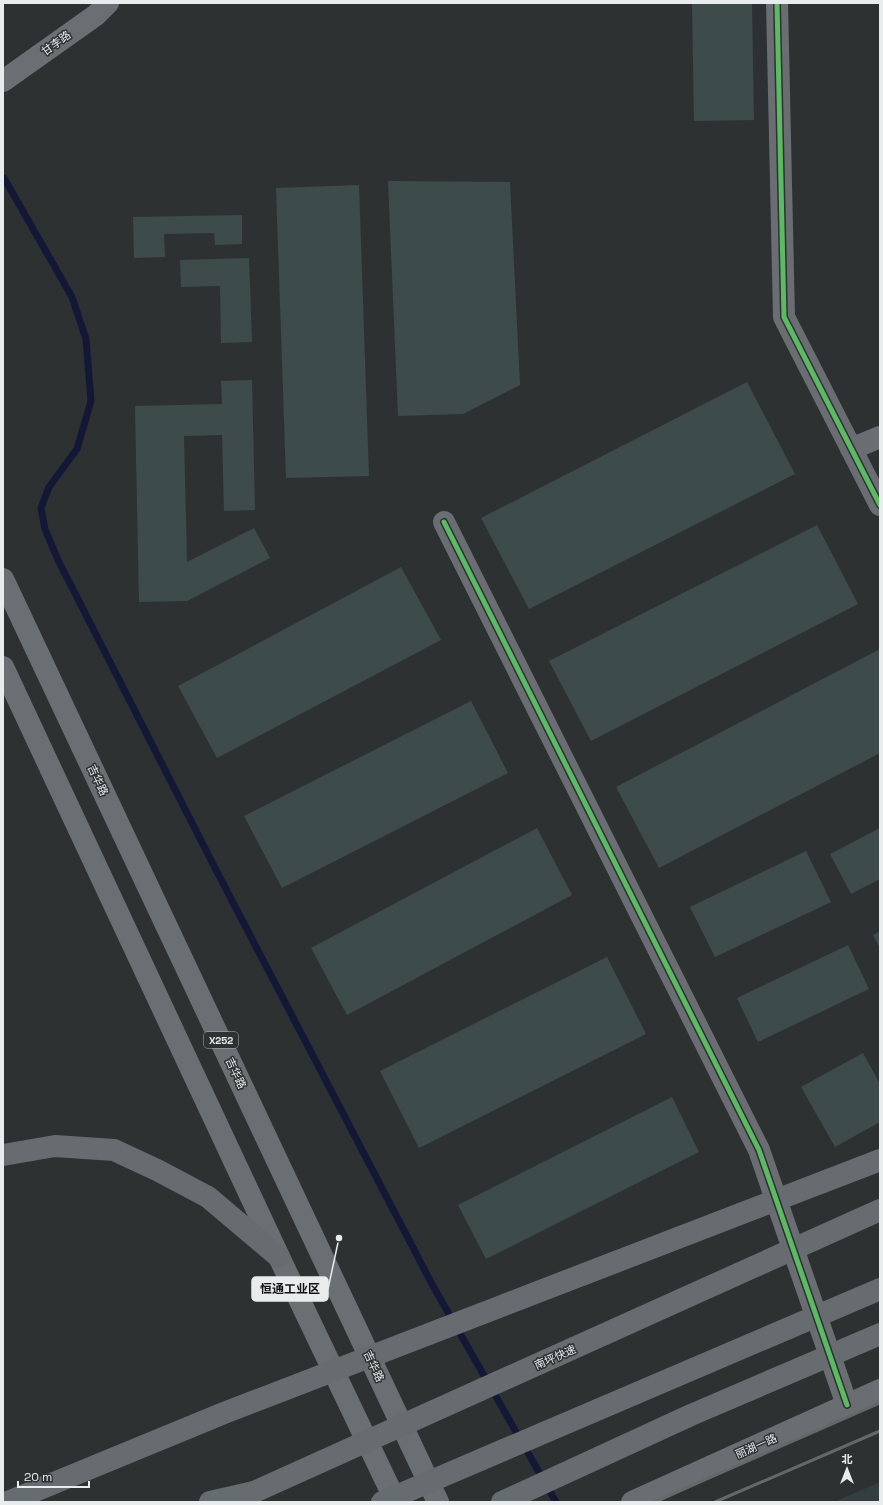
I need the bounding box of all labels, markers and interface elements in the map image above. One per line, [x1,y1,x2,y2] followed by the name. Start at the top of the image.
[39,28,73,58] street label: 甘李路
[85,762,111,798] street label: 吉华路
[204,1032,238,1048] road number: X252
[223,1055,249,1091] street label: 吉华路
[252,1277,328,1301] callout: 恒通工业区
[260,1281,320,1297] text: 恒通工业区
[532,1342,578,1372] street label: 南坪快速
[361,1348,387,1384] street label: 吉华路
[733,1431,779,1461] street label: 丽湖一路
[827,1449,867,1489] north arrow
[842,1452,853,1466] text: 北
[18,1463,89,1489] scale bar
[24,1469,52,1485] text: 20 m

